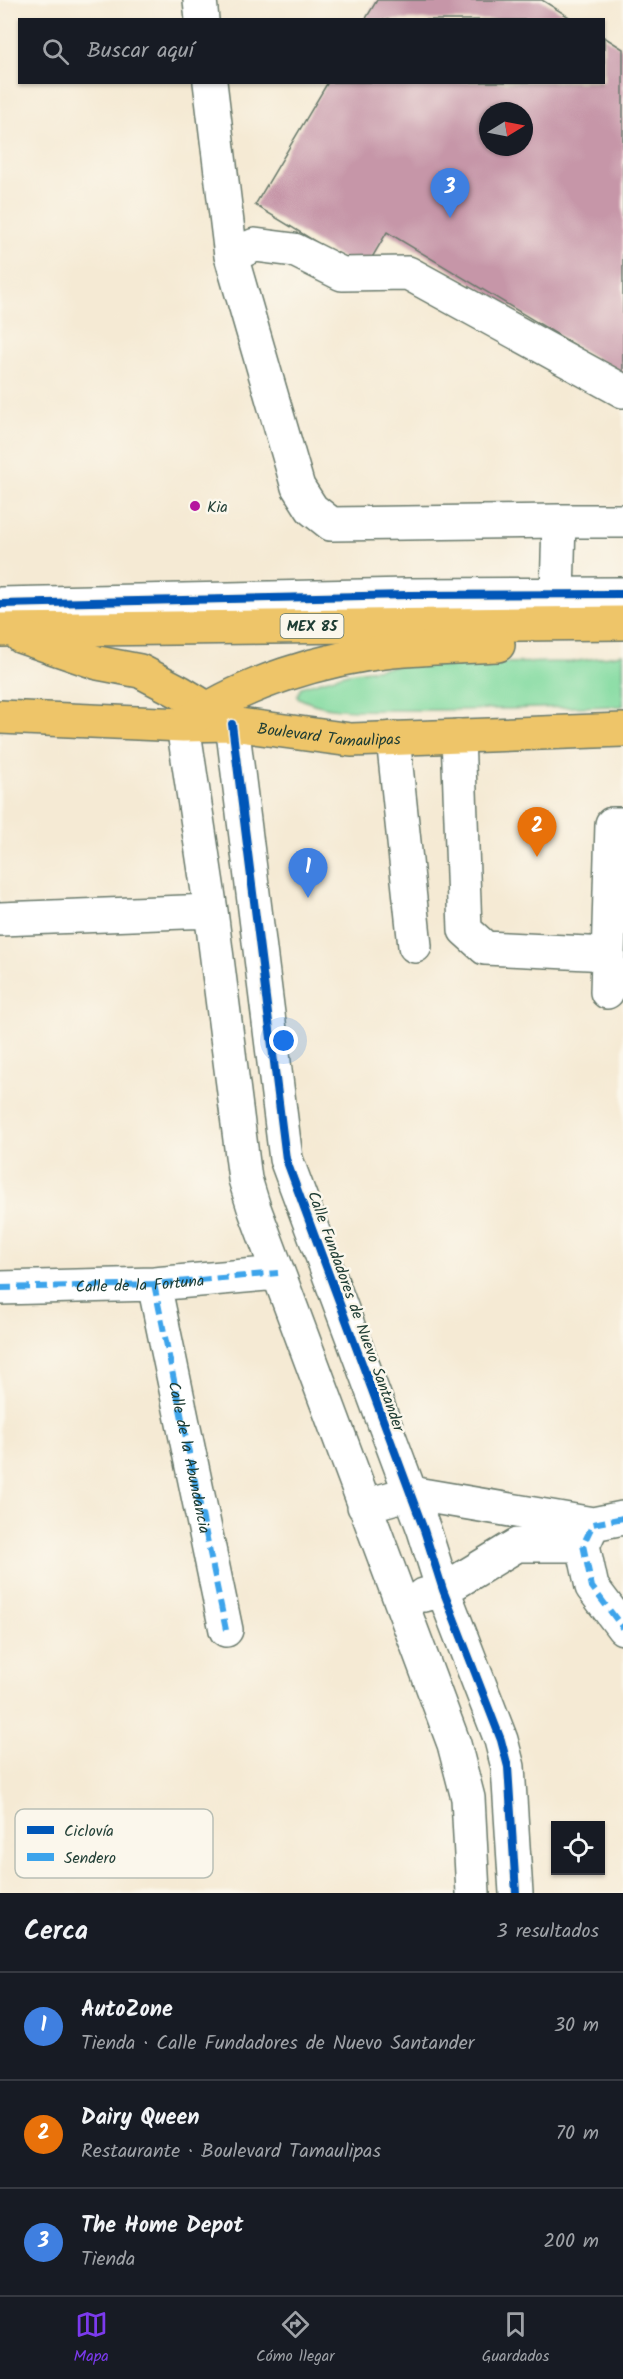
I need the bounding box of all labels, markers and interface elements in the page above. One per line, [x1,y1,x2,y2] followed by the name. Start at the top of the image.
[18,18,605,84] search box
[87,34,194,69] text: Buscar aquí
[39,35,72,68] icon: search
[479,102,533,156] north arrow
[430,168,470,218] pin: 3
[207,495,228,520] place label: Kia
[188,499,202,513] marker: Kia
[280,614,344,638] road number: MEX 85
[256,717,401,755] street label: Boulevard Tamaulipas
[518,808,556,857] pin: 2
[288,848,328,898] pin: 1
[269,1026,298,1055] your location
[300,1188,411,1437] street label: Calle Fundadores de Nuevo Santander
[75,1269,205,1300] street label: Calle de la Fortuna
[161,1379,217,1536] street label: Calle de la Abundancia
[15,1809,213,1878] legend
[64,1819,114,1844] text: Ciclovía
[551,1821,605,1875] map controls
[551,1821,605,1875] button: locate
[64,1846,116,1871] text: Sendero
[24,1911,88,1953] text: Cerca
[496,1916,599,1948] text: 3 resultados
[81,1993,173,2028] text: AutoZone
[40,2010,47,2042] text: 1
[554,2010,599,2042] text: 30 m
[81,2028,474,2060] text: Tienda · Calle Fundadores de Nuevo Santander
[81,2101,199,2136] text: Dairy Queen
[38,2118,49,2150] text: 2
[556,2118,599,2150] text: 70 m
[81,2136,381,2168] text: Restaurante · Boulevard Tamaulipas
[81,2209,243,2244] text: The Home Depot
[38,2226,49,2258] text: 3
[543,2226,599,2258] text: 200 m
[81,2244,135,2276] text: Tienda
[74,2308,109,2369] tab: Mapa
[256,2308,335,2369] tab: Cómo llegar
[482,2308,549,2369] tab: Guardados

